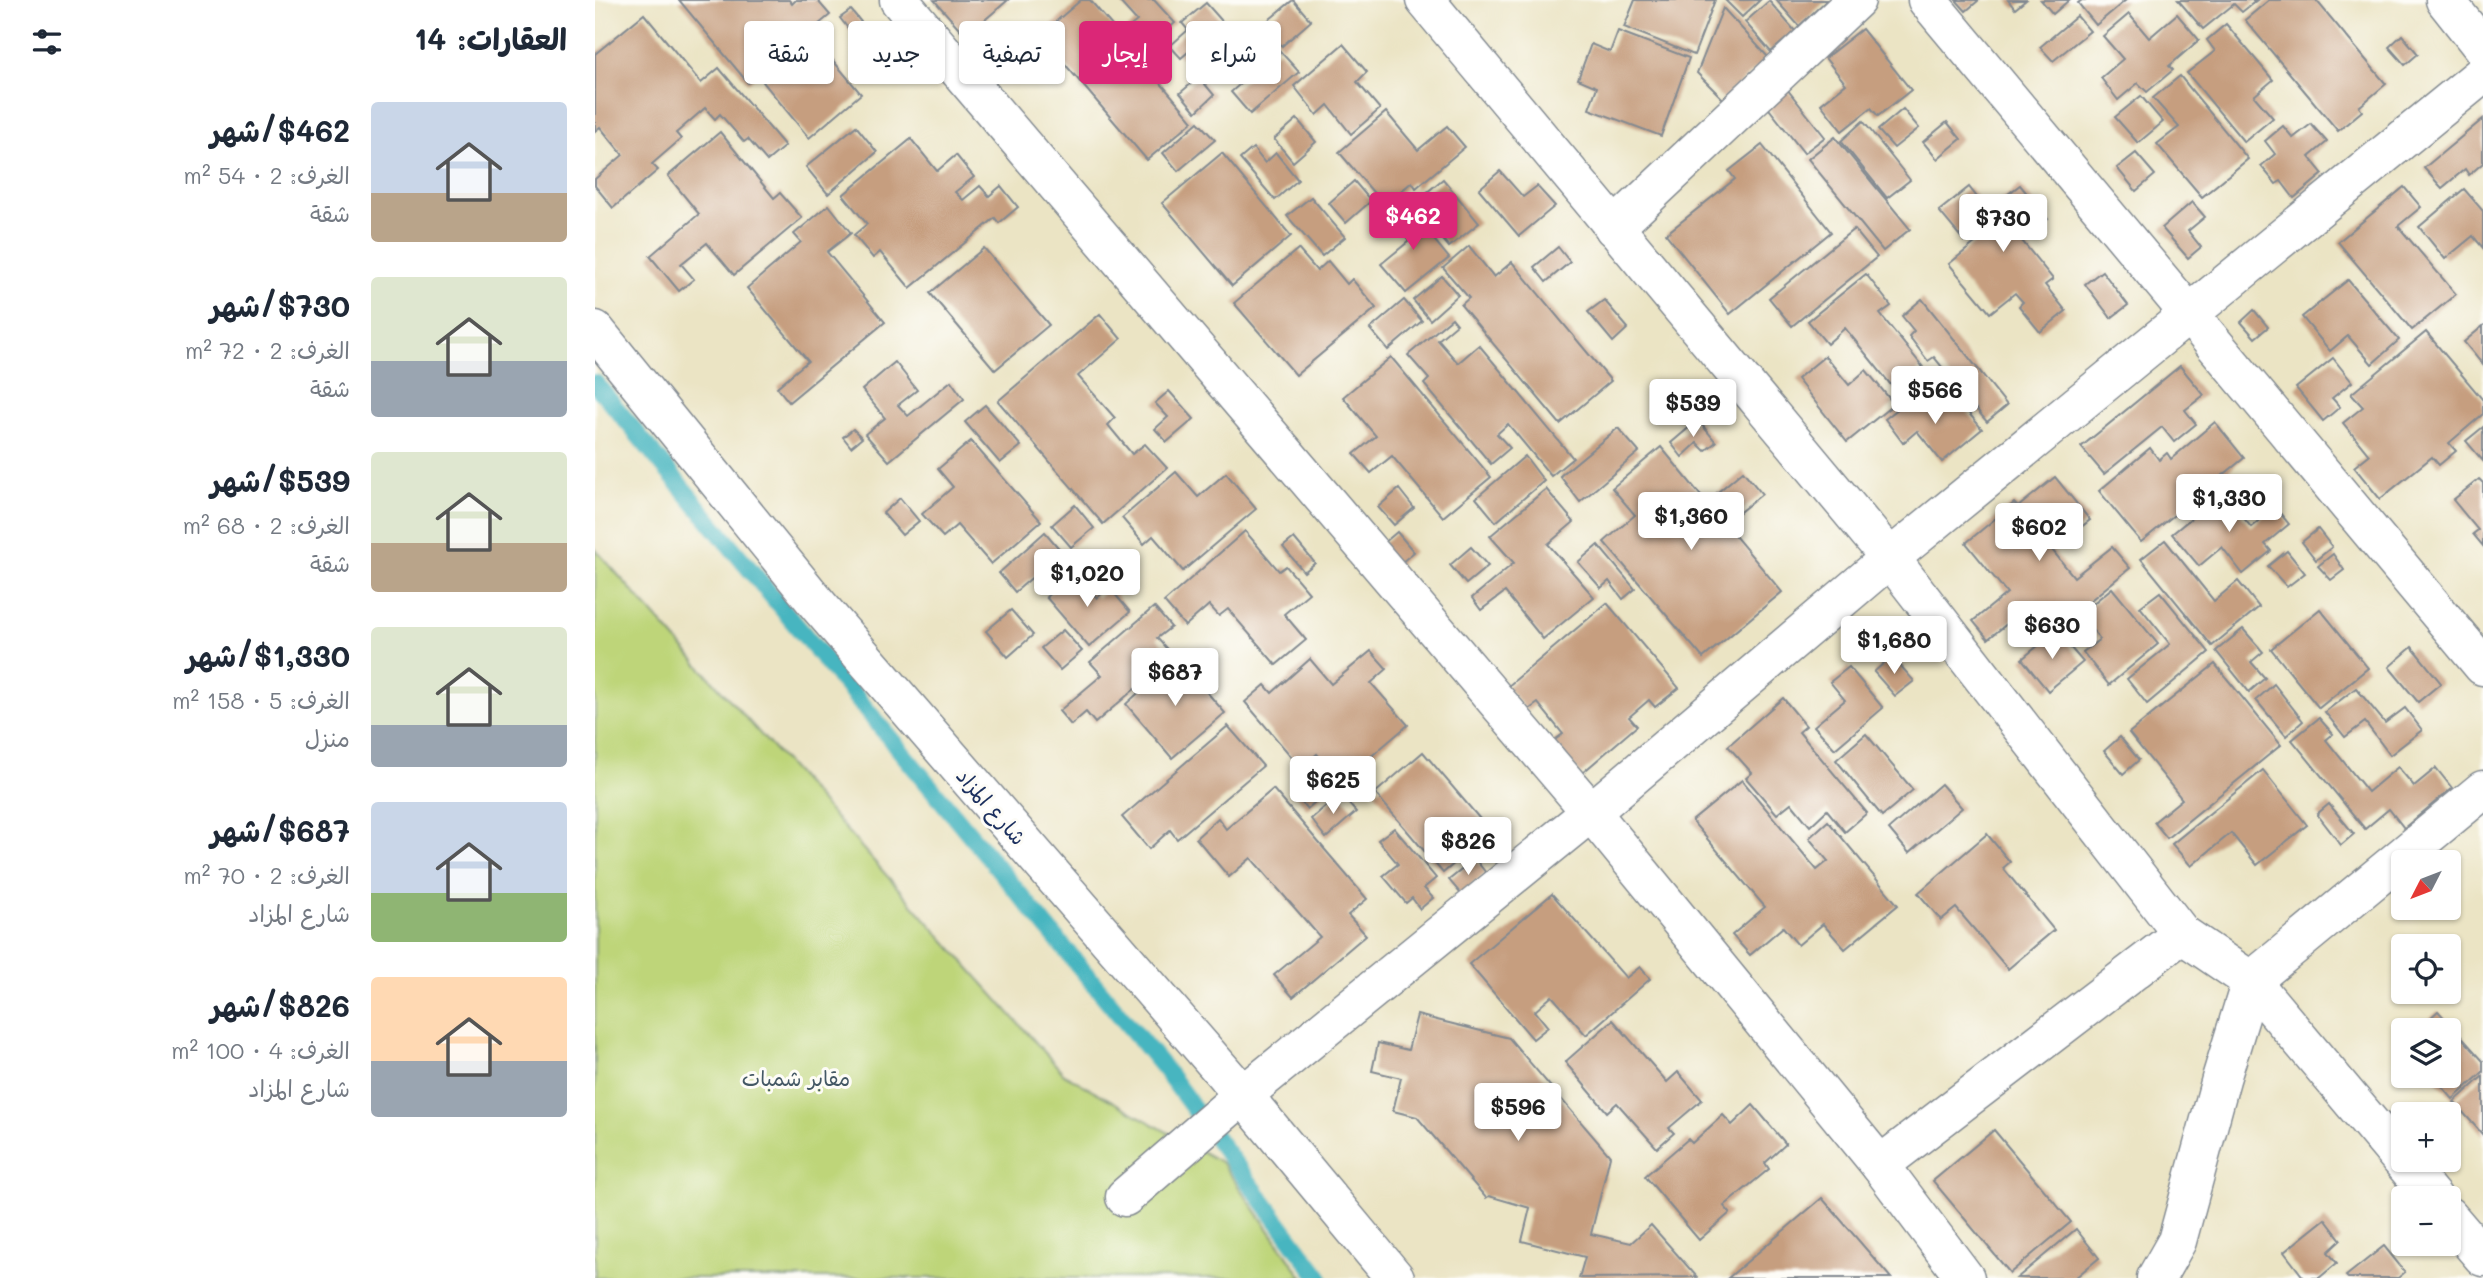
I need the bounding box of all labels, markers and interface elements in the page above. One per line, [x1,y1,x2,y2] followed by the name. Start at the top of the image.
[414,18,567,58] text: العقارات: 14
[744,21,834,84] chip: شقة
[848,21,945,84] chip: جديد
[959,21,1065,84] chip: تصفية
[1079,21,1172,84] chip: إيجار
[1186,21,1281,84] chip: شراء
[28,23,66,61] icon: filters
[210,110,350,150] text: $462/شهر
[427,130,511,214] icon: home
[184,160,350,190] text: الغرف: 2 · 54 m²
[1372,192,1454,252] pin: $462
[1962,194,2044,254] pin: $730
[310,198,350,228] text: شقة
[1385,200,1441,230] text: $462
[1975,202,2031,232] text: $730
[210,285,350,325] text: $730/شهر
[427,305,511,389] icon: home
[185,335,350,365] text: الغرف: 2 · 72 m²
[1894,366,1976,426] pin: $566
[310,373,350,403] text: شقة
[1907,374,1963,404] text: $566
[1652,380,1734,439] pin: $539
[1665,387,1721,417] text: $539
[211,460,350,500] text: $539/شهر
[2172,475,2286,534] pin: $1,330
[427,480,511,564] icon: home
[2192,482,2266,512] text: $1,330
[1634,492,1748,552] pin: $1,360
[1654,500,1728,530] text: $1,360
[1998,504,2080,563] pin: $602
[183,510,350,540] text: الغرف: 2 · 68 m²
[2011,511,2067,541] text: $602
[310,548,350,578] text: شقة
[1030,550,1144,609] pin: $1,020
[1050,557,1124,587] text: $1,020
[2011,602,2093,661] pin: $630
[2024,609,2080,639] text: $630
[1837,616,1951,676] pin: $1,680
[1857,624,1931,654] text: $1,680
[186,635,350,675] text: $1,330/شهر
[1134,648,1216,708] pin: $687
[427,655,511,739] icon: home
[1147,656,1203,686] text: $687
[172,685,350,715] text: الغرف: 5 · 158 m²
[305,723,350,753] text: منزل
[1292,756,1374,816] pin: $625
[949,762,1033,852] street label: شارع المزاد
[1306,764,1360,794] text: $625
[211,810,350,850] text: $687/شهر
[1427,818,1509,877] pin: $826
[1440,825,1496,855] text: $826
[427,830,511,914] icon: home
[2391,850,2461,920] north arrow
[2391,850,2461,1256] map controls
[184,860,350,890] text: الغرف: 2 · 70 m²
[248,898,350,928] text: شارع المزاد
[2391,934,2461,1004] button: locate
[211,985,350,1025] text: $826/شهر
[427,1005,511,1089] icon: home
[2391,1018,2461,1088] button: layers
[171,1035,350,1065] text: الغرف: 4 · 100 m²
[742,1064,850,1092] park label: مقابر شمبات
[248,1073,350,1103] text: شارع المزاد
[1477,1084,1559,1143] pin: $596
[1490,1091,1546,1121] text: $596
[2391,1102,2461,1172] button: +
[2391,1186,2461,1256] button: −

